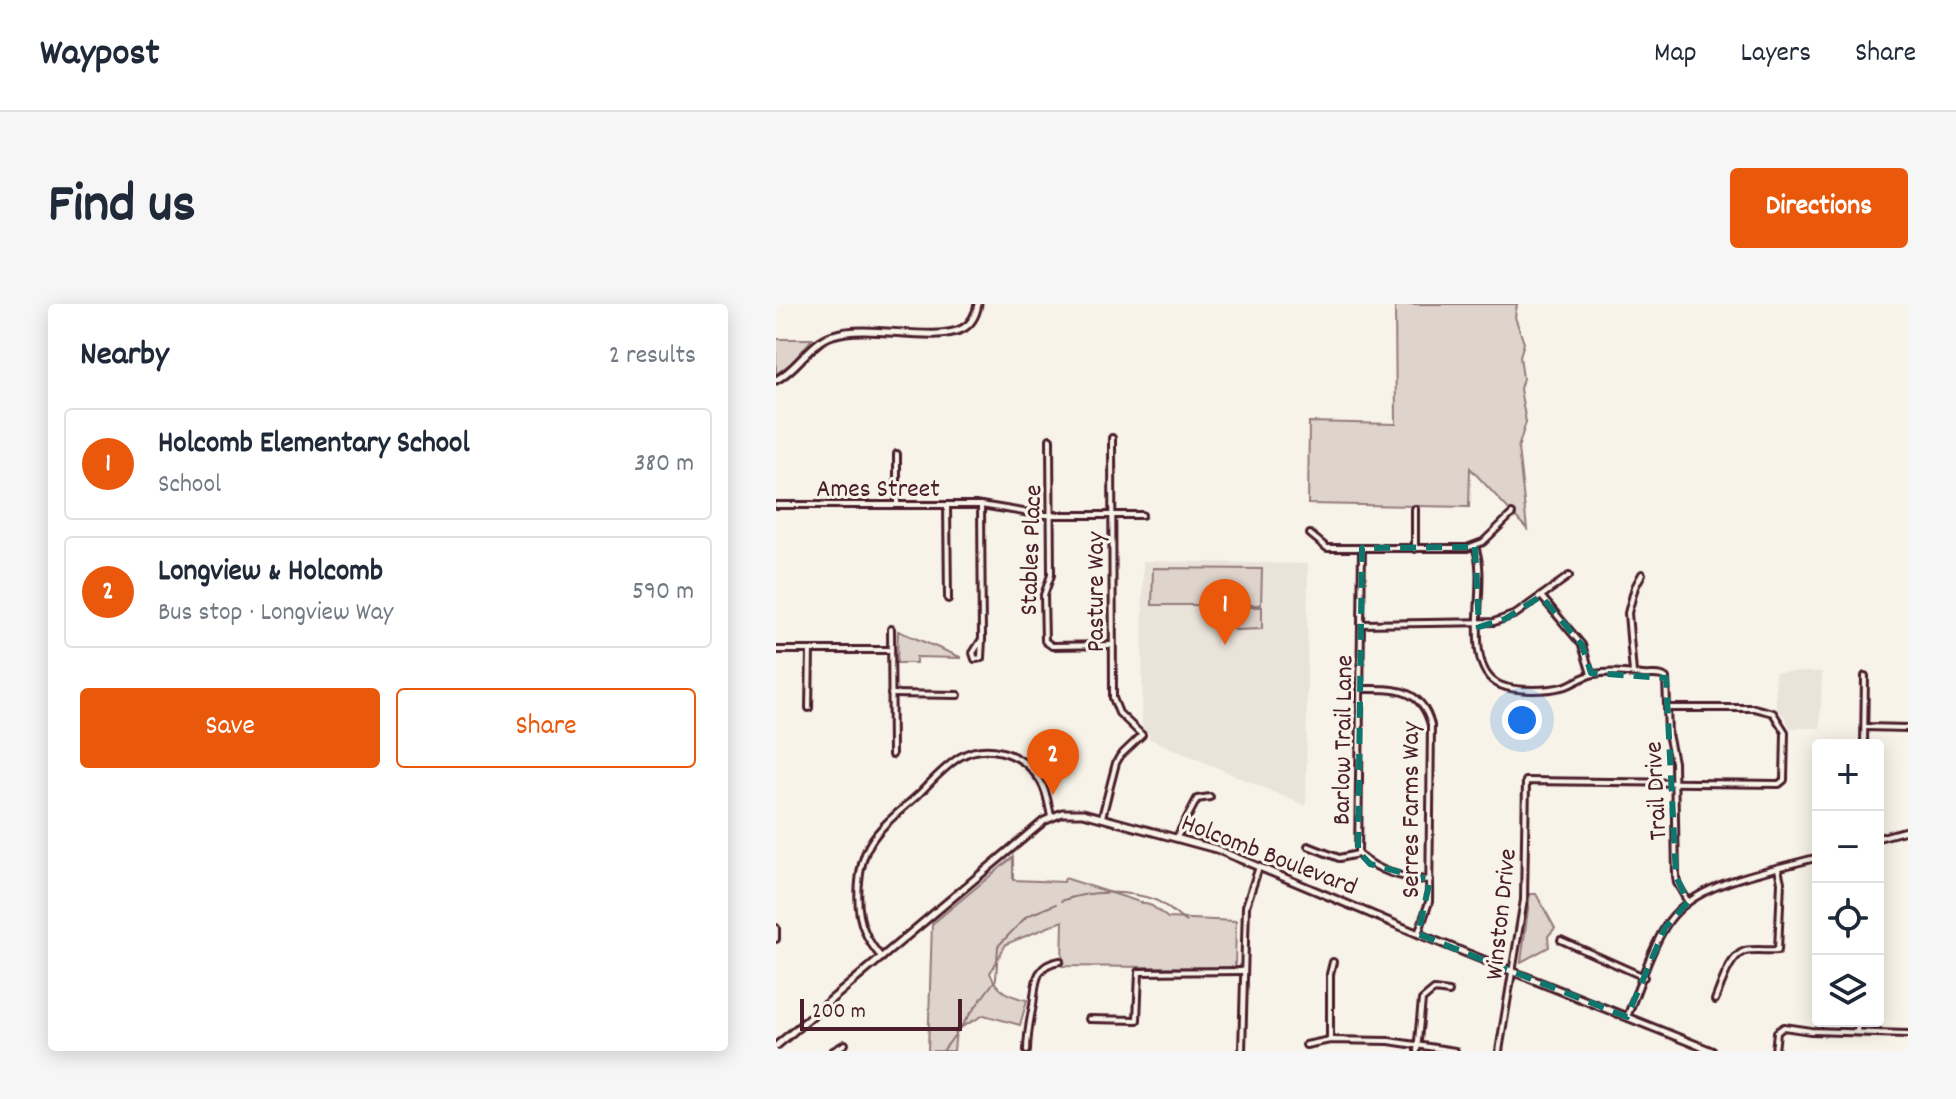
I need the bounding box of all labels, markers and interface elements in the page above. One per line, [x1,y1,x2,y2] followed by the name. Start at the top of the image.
[40,28,159,83] text: Waypost
[1654,35,1697,75] text: Map
[1741,35,1811,75] text: Layers
[1855,35,1916,75] text: Share
[48,168,196,248] text: Find us
[1730,168,1908,248] button: Directions
[80,332,169,381] text: Nearby
[609,338,696,375] text: 2 results
[158,424,470,467] text: Holcomb Elementary School
[105,446,111,483] text: 1
[634,446,694,483] text: 380 m
[158,467,221,504] text: School
[816,472,940,509] street label: Ames Street
[1012,484,1053,616] street label: Stables Place
[1079,531,1116,652] street label: Pasture Way
[158,552,383,595] text: Longview & Holcomb
[102,574,114,611] text: 2
[632,574,694,611] text: 590 m
[1199,579,1251,645] pin: 1
[158,595,393,632] text: Bus stop · Longview Way
[1325,655,1364,825] street label: Barlow Trail Lane
[80,688,380,768] button: Save
[396,688,696,768] button: Share
[1502,700,1542,740] your location
[1394,721,1431,898] street label: Serres Farms Way
[1027,729,1079,795] pin: 2
[1812,739,1884,1027] map controls
[1812,739,1884,811] button: +
[1636,740,1679,841] street label: Trail Drive
[1175,806,1362,907] street label: Holcomb Boulevard
[1812,811,1884,883] button: −
[1477,847,1528,982] street label: Winston Drive
[1812,883,1884,955] button: locate
[1812,955,1884,1027] button: layers
[800,995,962,1031] scale bar
[812,997,866,1028] text: 200 m

